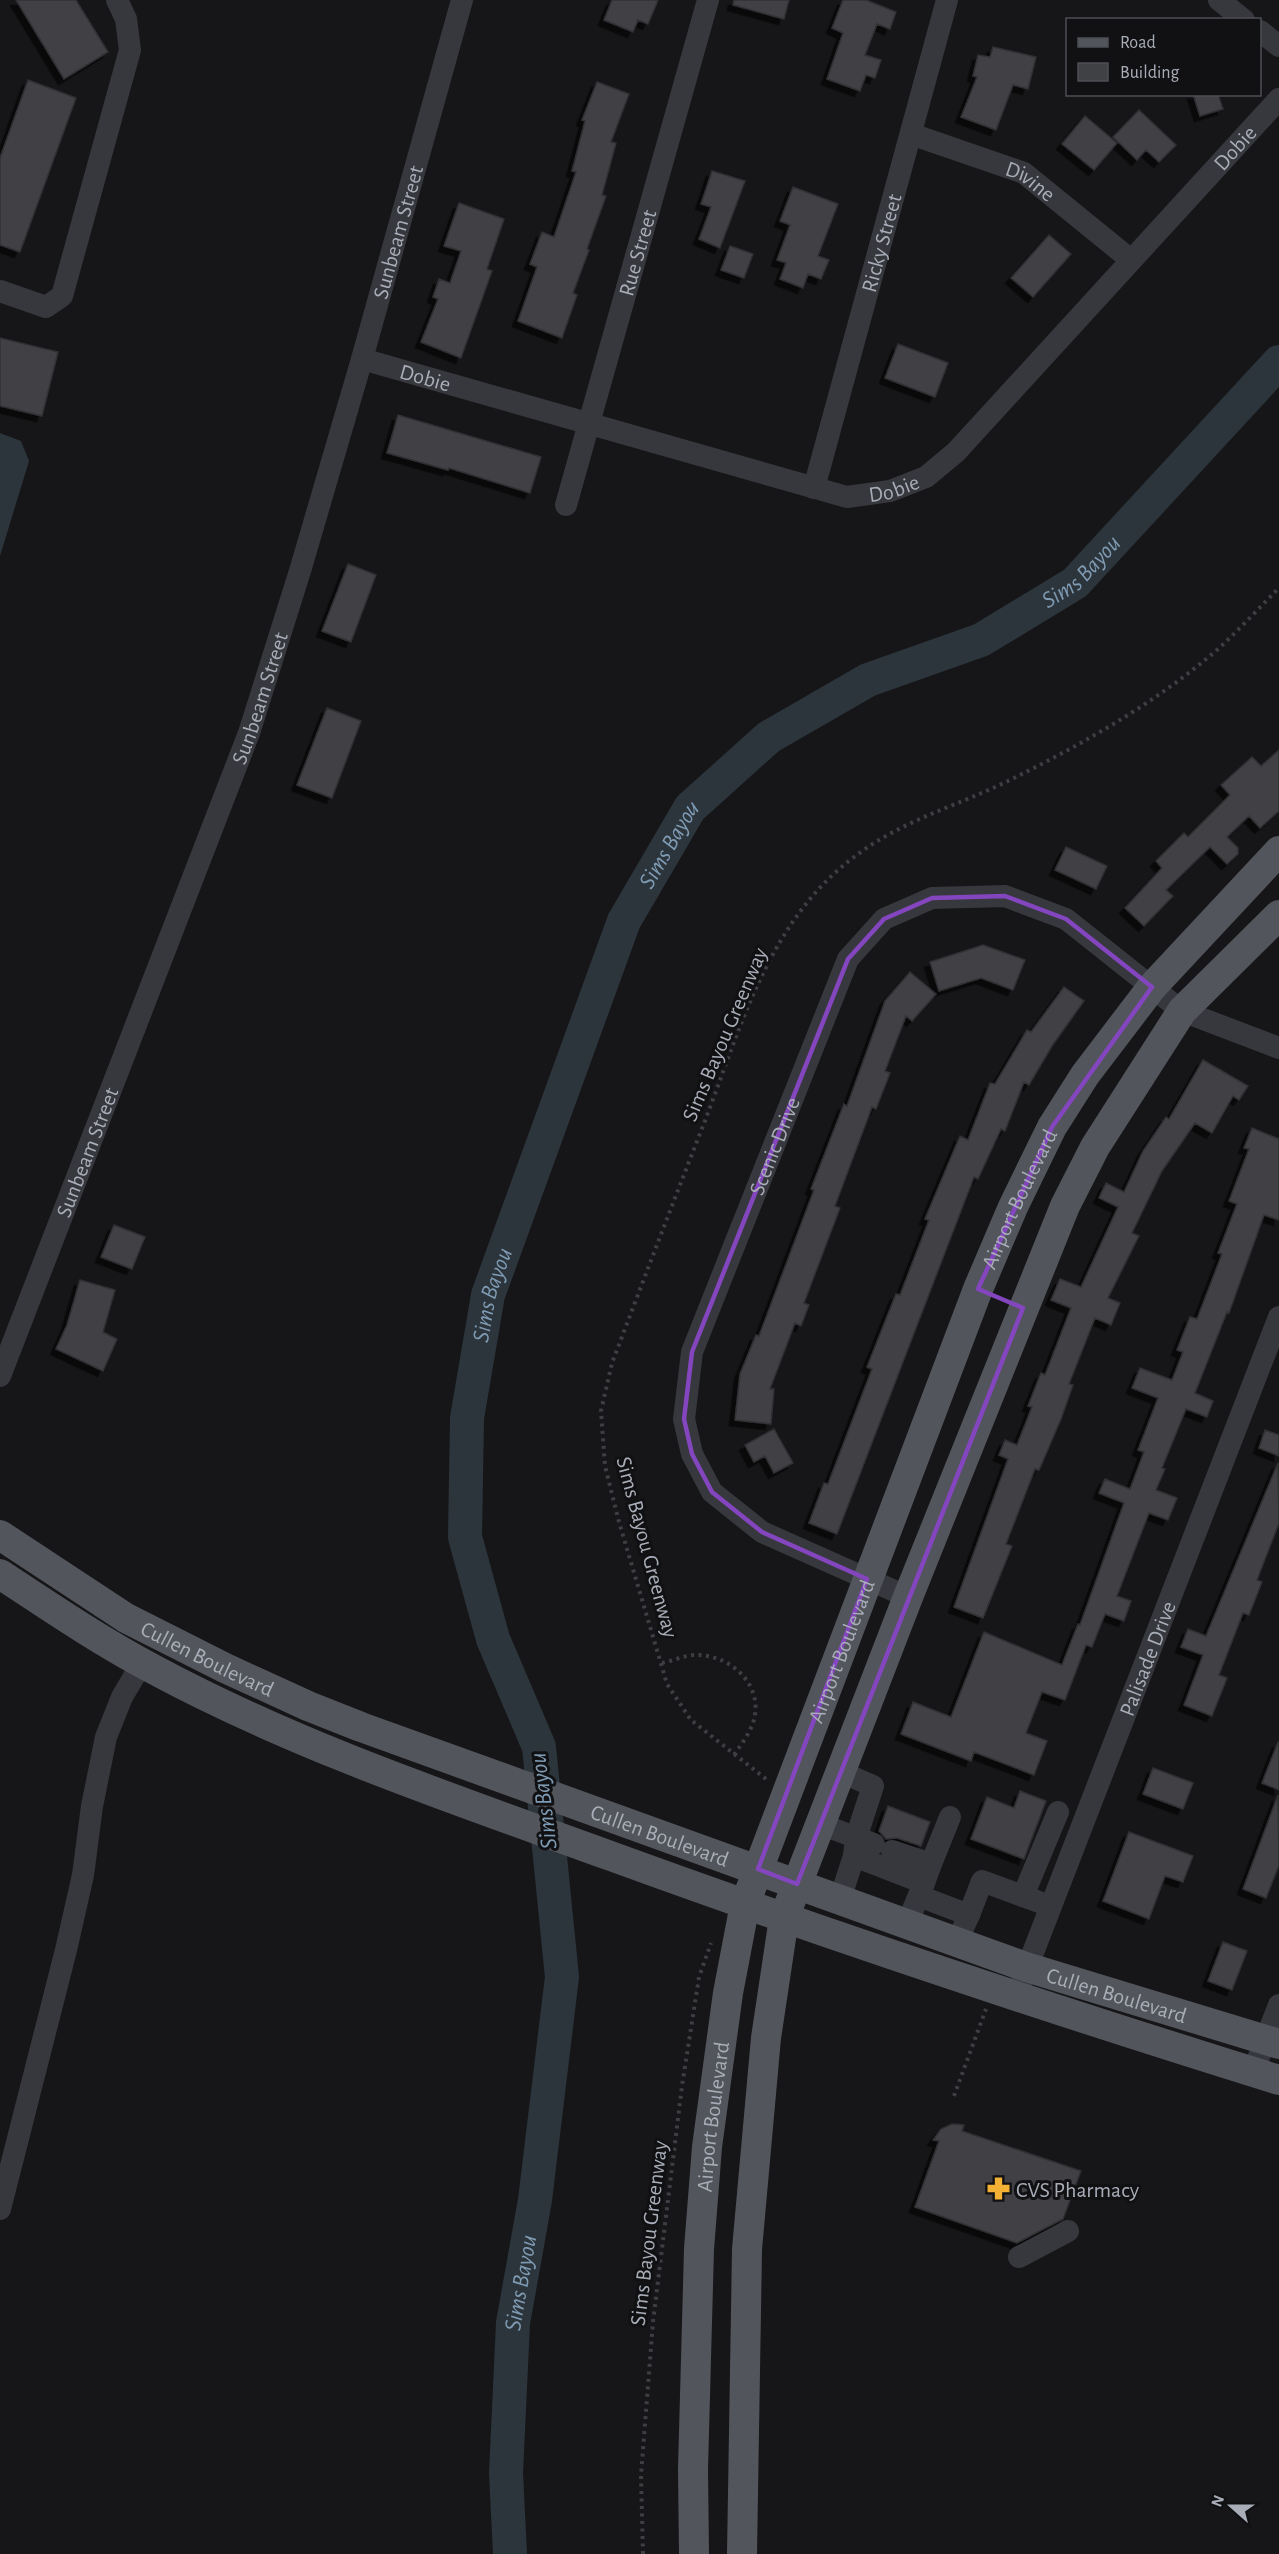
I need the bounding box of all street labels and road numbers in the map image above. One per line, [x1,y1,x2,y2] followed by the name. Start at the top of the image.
[1210,122,1261,175] street label: Dobie
[1003,158,1059,206] street label: Divine
[369,163,427,301] street label: Sunbeam Street
[858,192,906,295] street label: Ricky Street
[615,207,660,299] street label: Rue Street
[397,360,453,396] street label: Dobie
[867,471,923,506] street label: Dobie
[228,630,292,767] street label: Sunbeam Street
[678,944,772,1124] street label: Sims Bayou Greenway
[53,1085,123,1221] street label: Sunbeam Street
[746,1094,804,1198] street label: Scenic Drive
[978,1126,1061,1272] street label: Airport Boulevard
[612,1454,682,1641] street label: Sims Bayou Greenway
[805,1577,879,1726] street label: Airport Boulevard
[1116,1598,1180,1719] street label: Palisade Drive
[137,1617,277,1701] street label: Cullen Boulevard
[588,1801,732,1871] street label: Cullen Boulevard
[1044,1964,1189,2027] street label: Cullen Boulevard
[694,2040,733,2193] street label: Airport Boulevard
[627,2139,671,2327] street label: Sims Bayou Greenway

